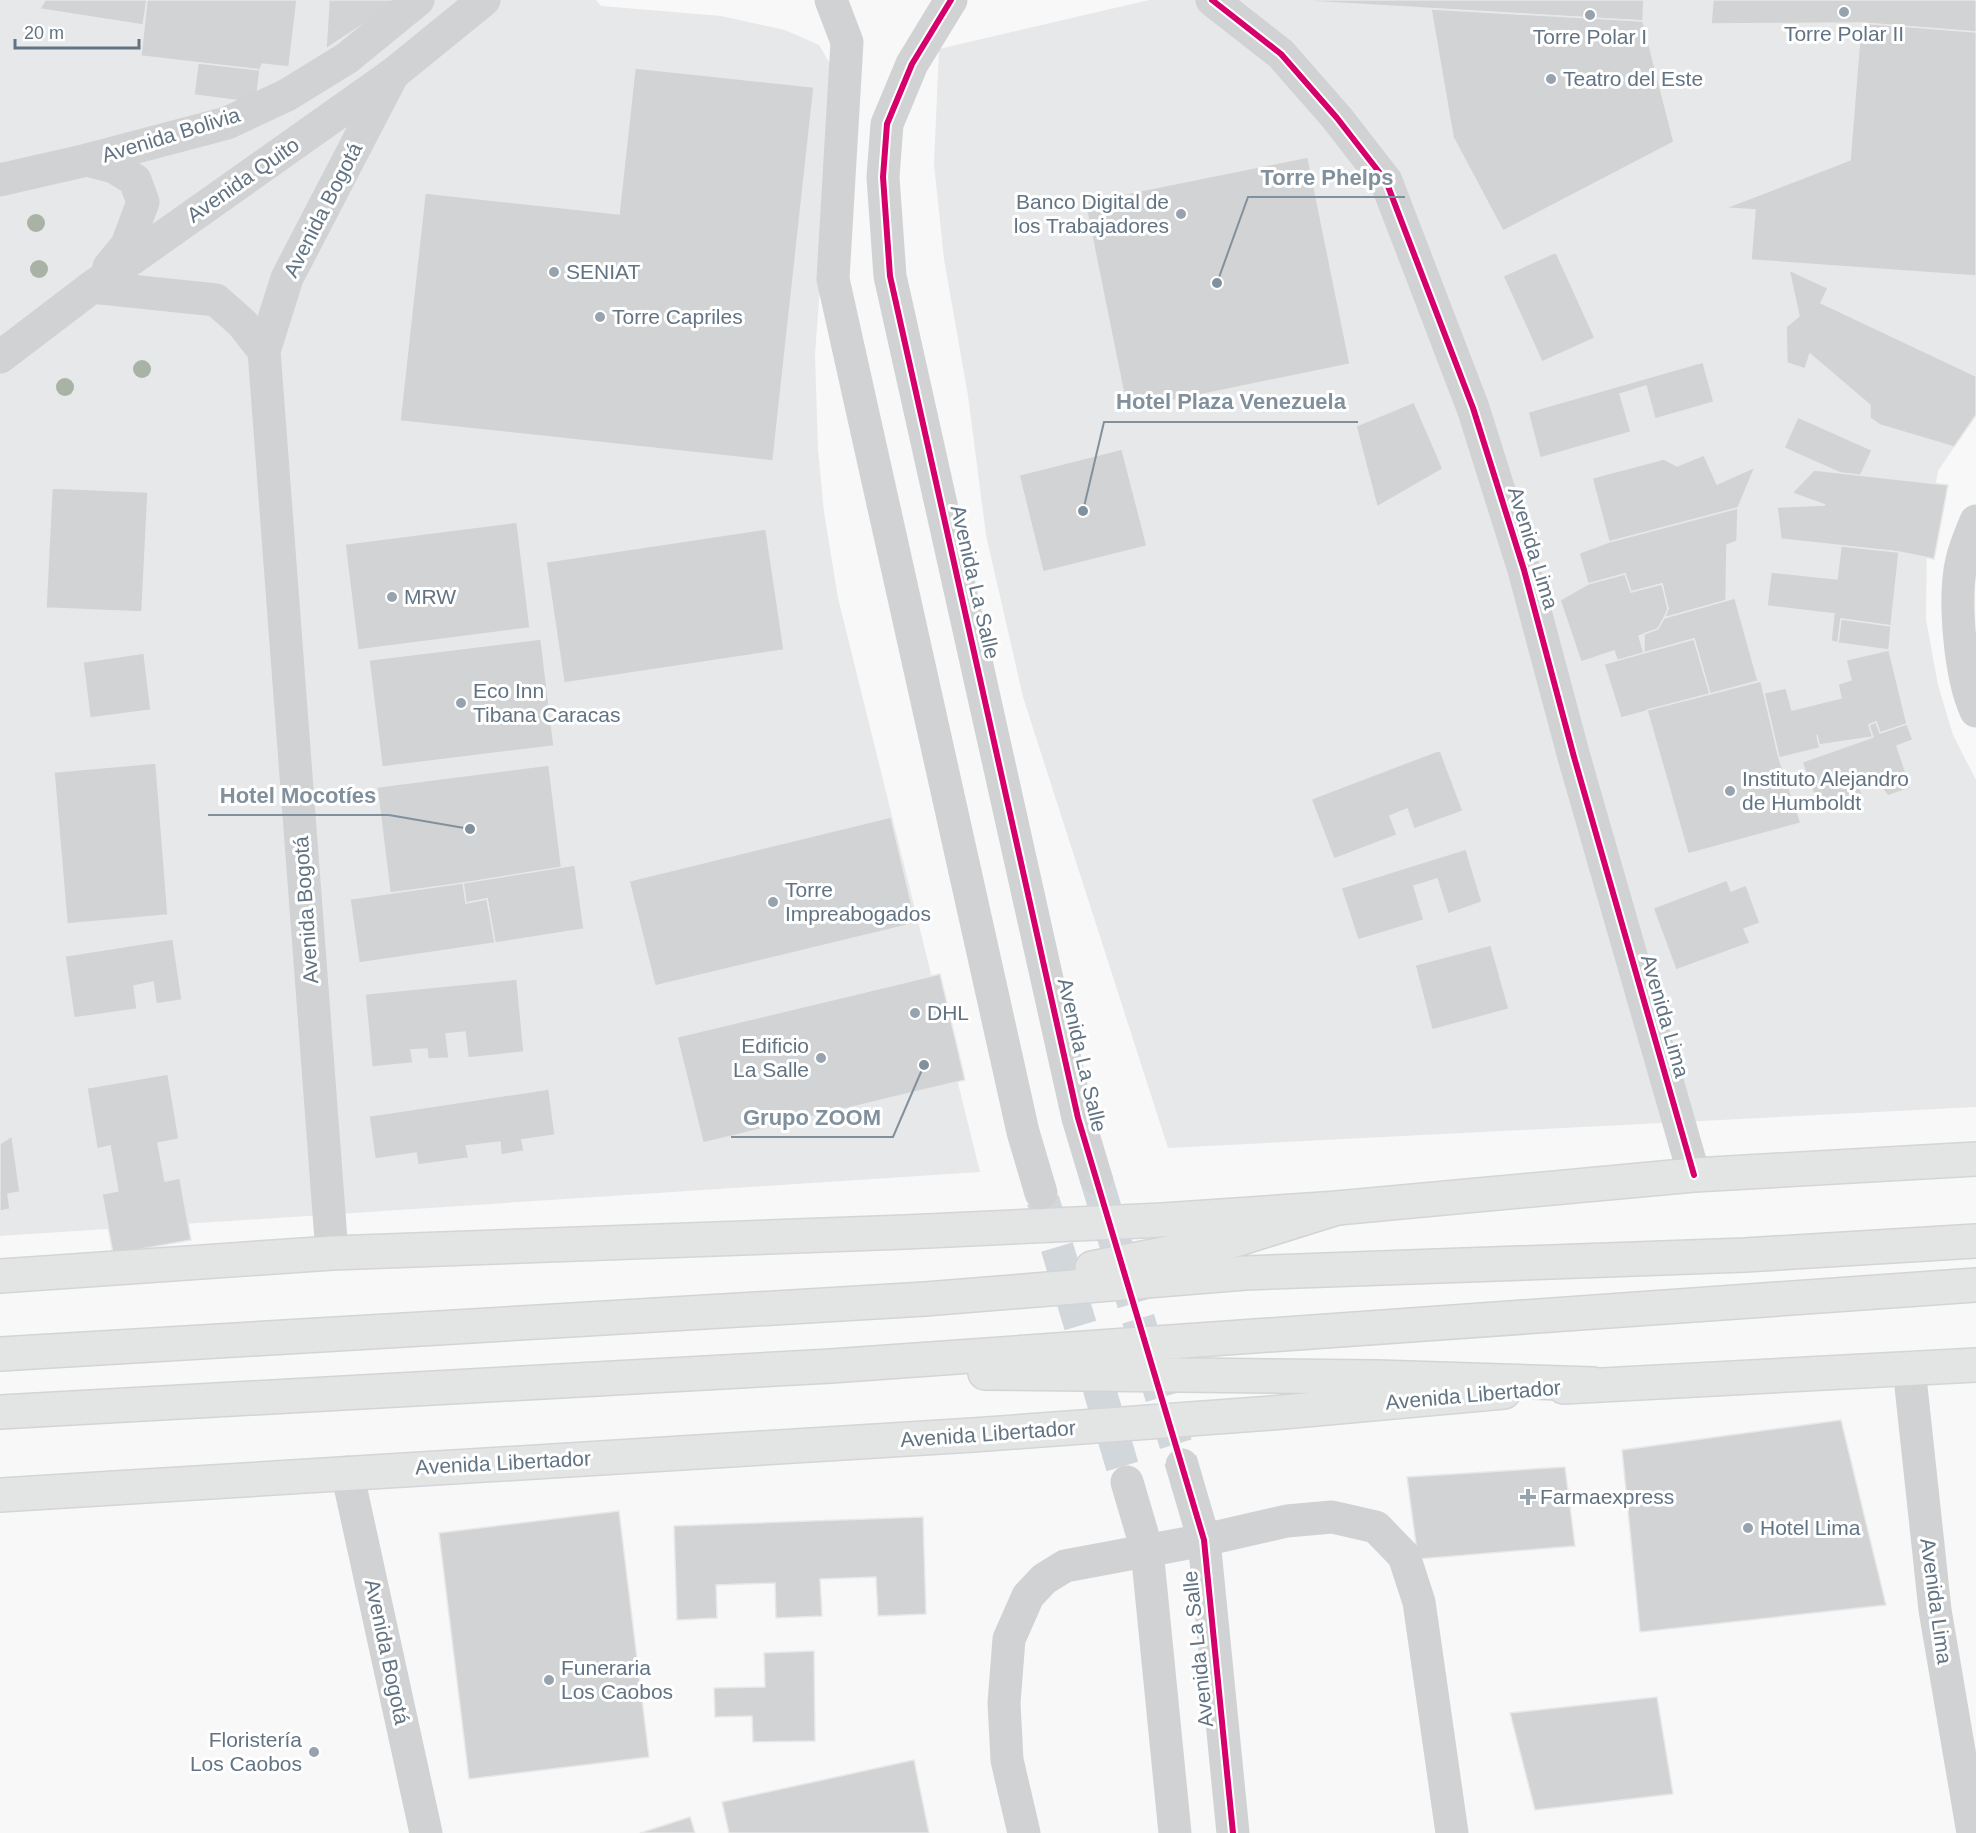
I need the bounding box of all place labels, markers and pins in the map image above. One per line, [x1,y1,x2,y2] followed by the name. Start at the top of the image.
[1837,5,1851,19] marker: Torre Polar II
[1583,8,1597,22] marker: Torre Polar I
[1784,22,1904,45] place label: Torre Polar II
[1533,25,1647,48] place label: Torre Polar I
[1563,67,1703,90] place label: Teatro del Este
[1544,72,1558,86] marker: Teatro del Este
[1248,157,1405,197] callout: Torre Phelps
[1014,190,1169,237] place label: Banco Digital de los Trabajadores
[1174,207,1188,221] marker: Banco Digital de los Trabajadores
[566,260,640,283] place label: SENIAT
[547,265,561,279] marker: SENIAT
[612,305,743,328] place label: Torre Capriles
[593,310,607,324] marker: Torre Capriles
[1104,382,1358,422] callout: Hotel Plaza Venezuela
[404,585,456,608] place label: MRW
[385,590,399,604] marker: MRW
[473,679,620,726] place label: Eco Inn Tibana Caracas
[454,696,468,710] marker: Eco Inn Tibana Caracas
[1742,767,1909,814] place label: Instituto Alejandro de Humboldt
[208,775,389,815] callout: Hotel Mocotíes
[1723,784,1737,798] marker: Instituto Alejandro de Humboldt
[785,878,931,925] place label: Torre Impreabogados
[766,895,780,909] marker: Torre Impreabogados
[927,1001,969,1024] place label: DHL
[908,1006,922,1020] marker: DHL
[733,1034,809,1081] place label: Edificio La Salle
[814,1051,828,1065] marker: Edificio La Salle
[731,1097,893,1137] callout: Grupo ZOOM
[1540,1485,1674,1508] place label: Farmaexpress
[1521,1490,1535,1504] marker: Farmaexpress
[1760,1516,1861,1539] place label: Hotel Lima
[1741,1521,1755,1535] marker: Hotel Lima
[561,1656,673,1703] place label: Funeraria Los Caobos
[542,1673,556,1687] marker: Funeraria Los Caobos
[190,1728,302,1775] place label: Floristería Los Caobos
[307,1745,321,1759] marker: Floristería Los Caobos

